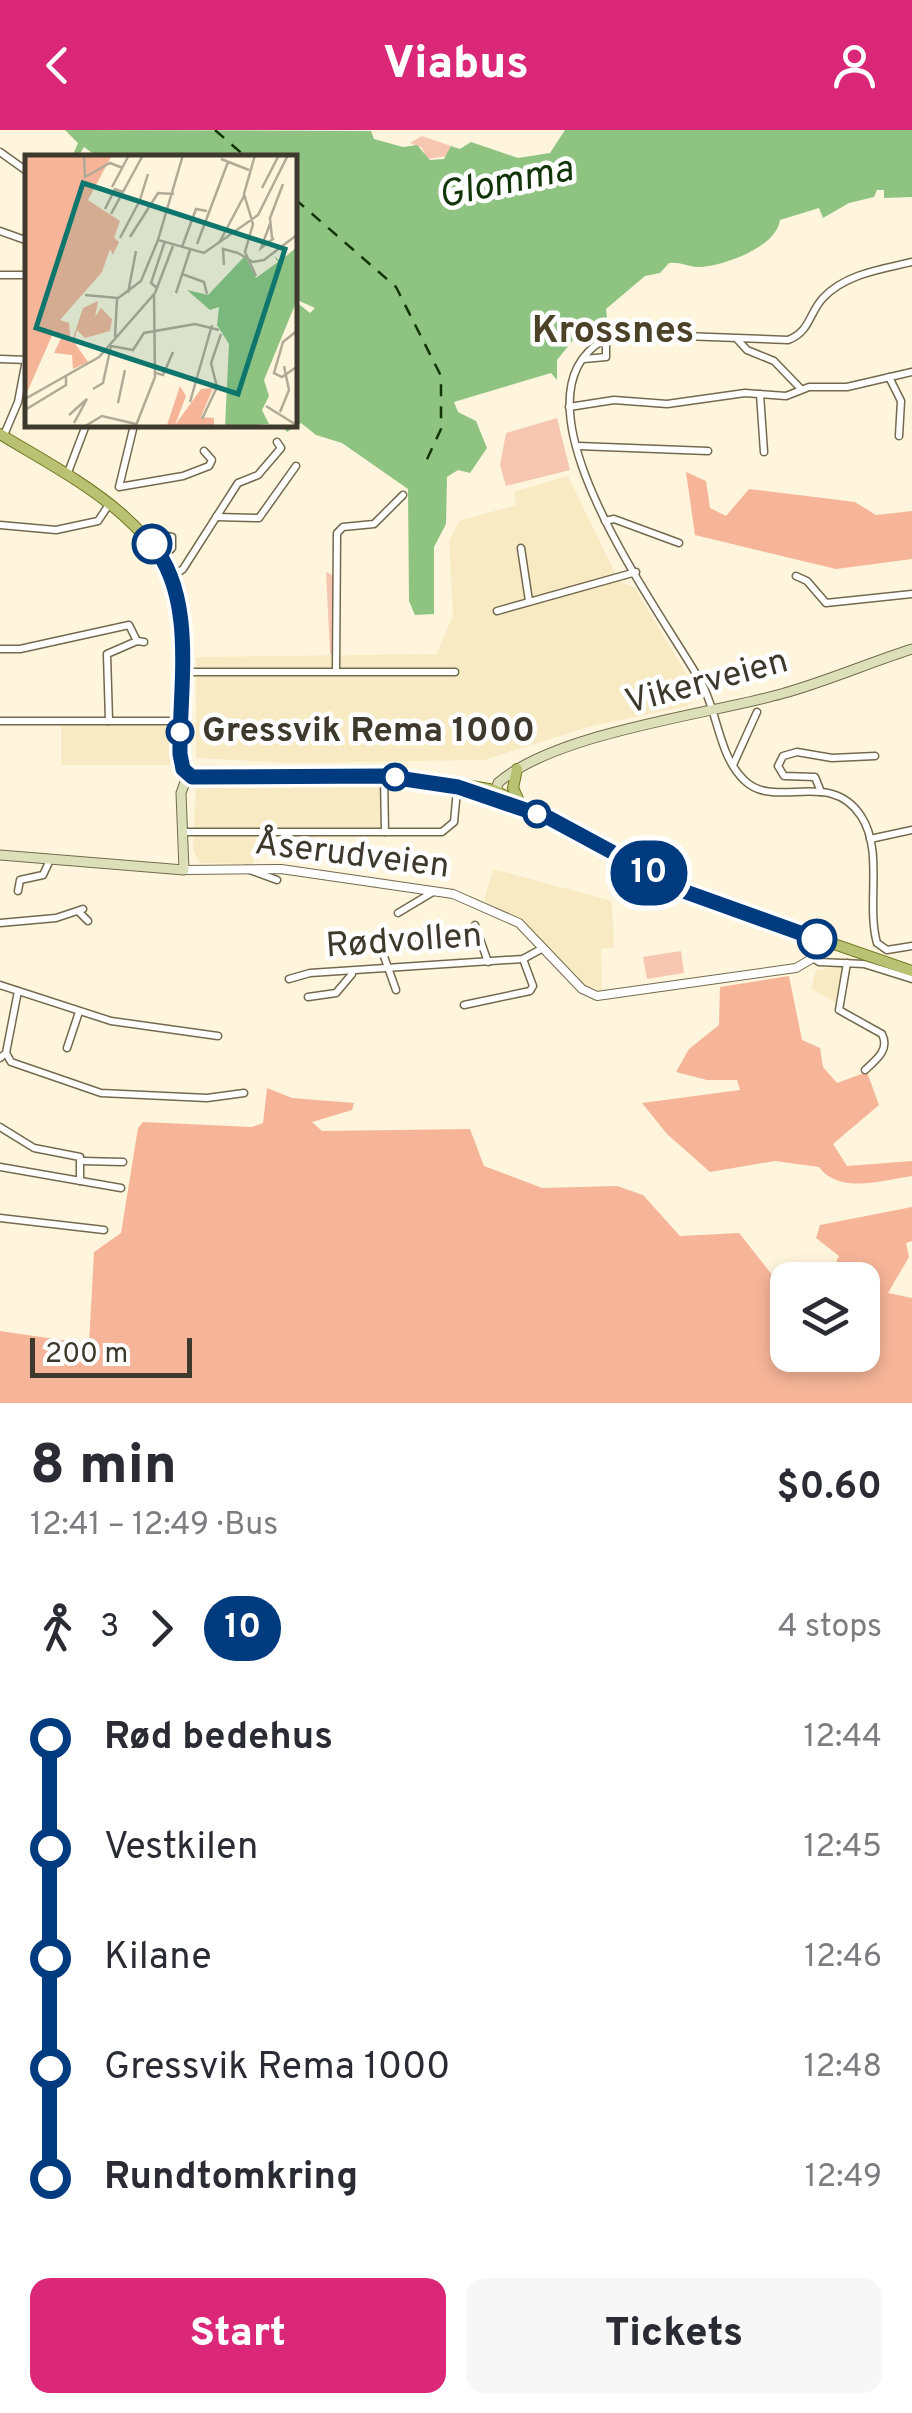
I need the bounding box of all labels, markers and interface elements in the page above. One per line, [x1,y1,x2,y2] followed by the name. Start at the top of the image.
[383,37,529,94] text: Viabus
[30,38,85,93] icon: back
[827,38,882,93] icon: person
[434,146,578,222] water label: Glomma
[25,155,298,428] inset map
[532,308,694,357] district label: Krossnes
[133,525,171,563] unlabelled marker
[621,640,793,726] street label: Vikerveien
[202,710,535,754] place label: Gressvik Rema 1000
[167,719,193,745] marker: Gressvik Rema 1000
[382,764,408,790] unlabelled marker
[524,801,550,827] unlabelled marker
[252,822,452,890] street label: Åserudveien
[604,840,694,906] line badge: 10
[630,851,668,895] text: 10
[324,915,484,969] street label: Rødvollen
[798,920,836,958] unlabelled marker
[770,1262,880,1372] map controls
[770,1262,880,1372] button: layers
[30,1333,192,1378] scale bar
[45,1337,128,1373] text: 200 m
[30,1433,177,1503] text: 8 min
[777,1464,882,1513] text: $0.60
[30,1506,278,1546] text: 12:41 – 12:49 · Bus
[30,1601,85,1656] icon: walk
[134,1601,189,1656] icon: forward
[224,1606,261,1650] text: 10
[100,1608,119,1648] text: 3
[778,1608,882,1648] text: 4 stops
[104,1714,333,1763] text: Rød bedehus
[804,1718,882,1758] text: 12:44
[104,1824,258,1873] text: Vestkilen
[804,1828,882,1868] text: 12:45
[104,1934,212,1983] text: Kilane
[804,1938,882,1978] text: 12:46
[104,2044,450,2093] text: Gressvik Rema 1000
[804,2048,882,2088] text: 12:48
[104,2154,358,2203] text: Rundtomkring
[805,2158,882,2198] text: 12:49
[30,2278,446,2393] button: Start
[466,2278,882,2393] button: Tickets

